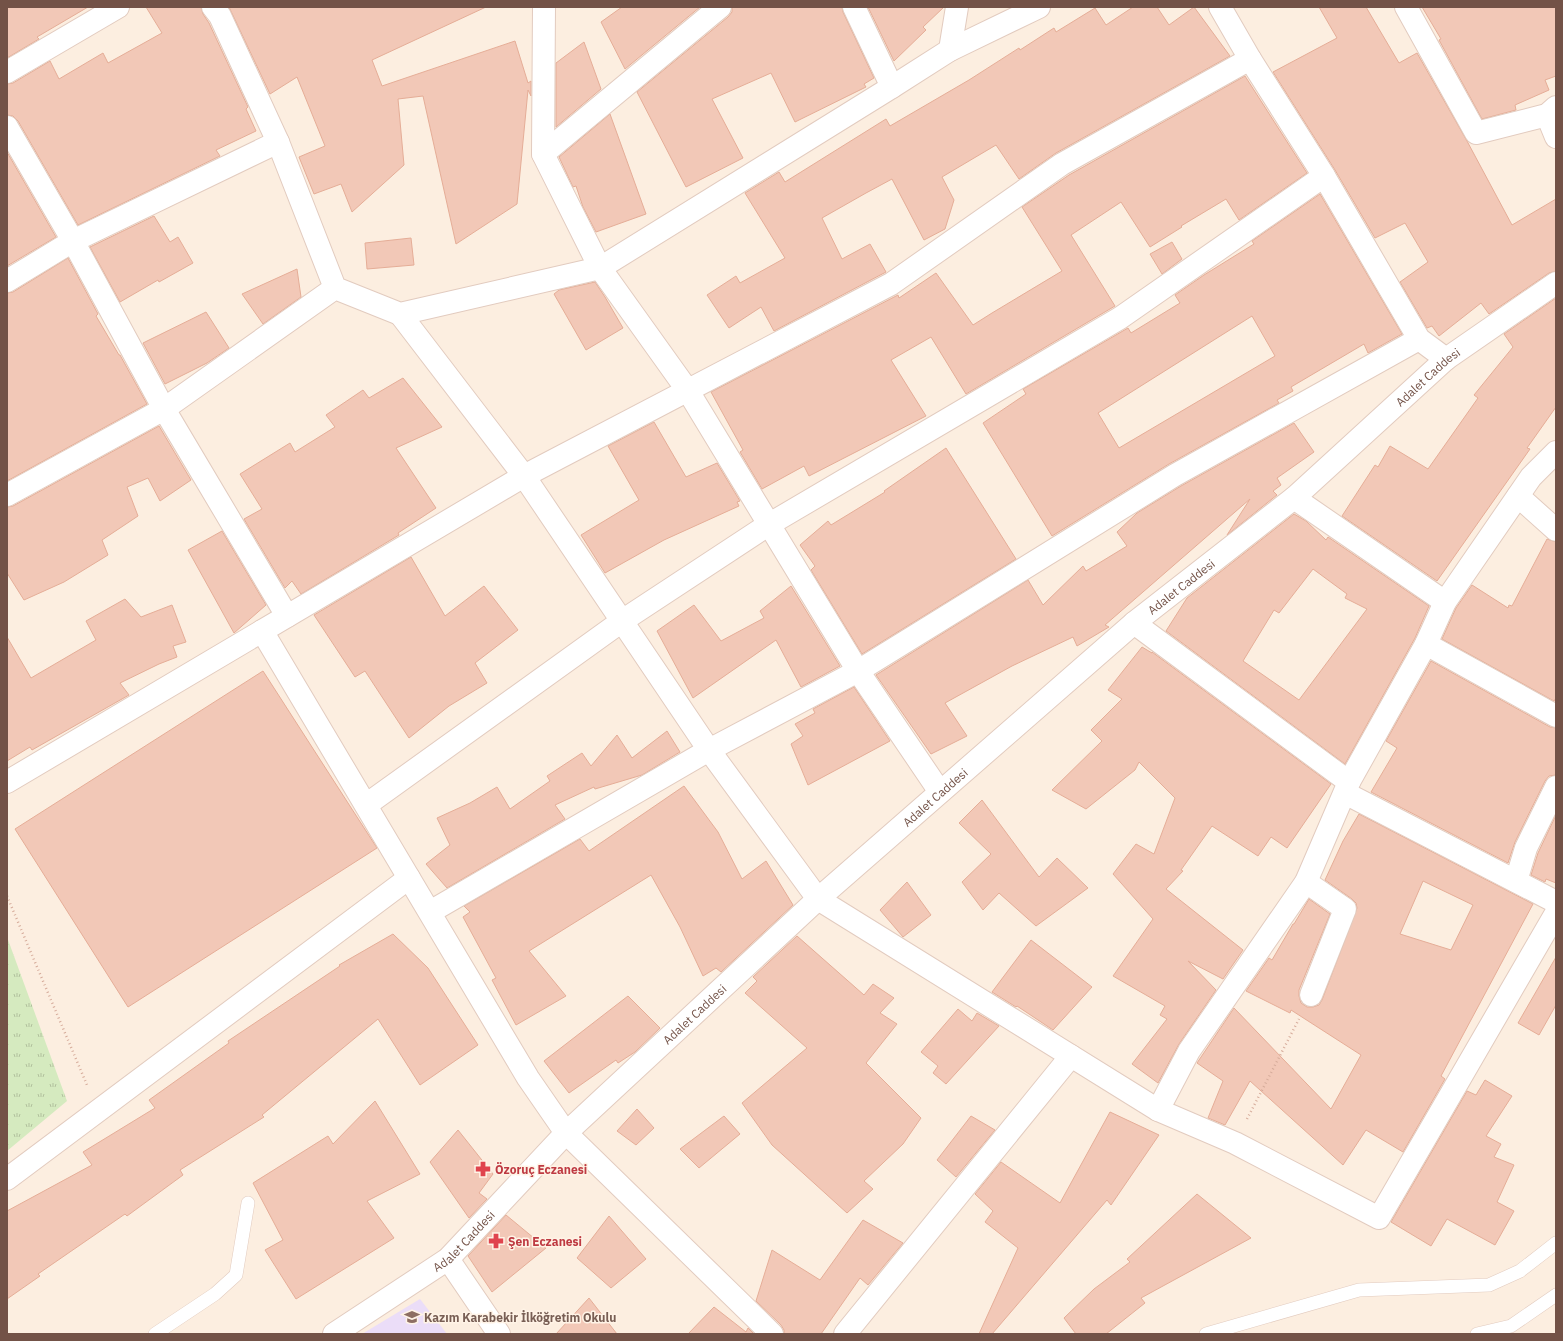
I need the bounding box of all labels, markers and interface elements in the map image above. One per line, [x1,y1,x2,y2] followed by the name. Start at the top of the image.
[1392,344,1463,409] street label: Adalet Caddesi
[1144,555,1218,617] street label: Adalet Caddesi
[899,765,970,829] street label: Adalet Caddesi
[659,981,729,1047] street label: Adalet Caddesi
[474,1160,492,1178] pharmacy icon: Özoruç Eczanesi
[495,1162,587,1177] place label: Özoruç Eczanesi
[430,1207,497,1275] street label: Adalet Caddesi
[487,1232,505,1250] pharmacy icon: Şen Eczanesi
[508,1234,582,1249] place label: Şen Eczanesi
[403,1308,421,1326] school or university icon: Kazım Karabekir İlköğretim Okulu
[424,1310,616,1325] place label: Kazım Karabekir İlköğretim Okulu

